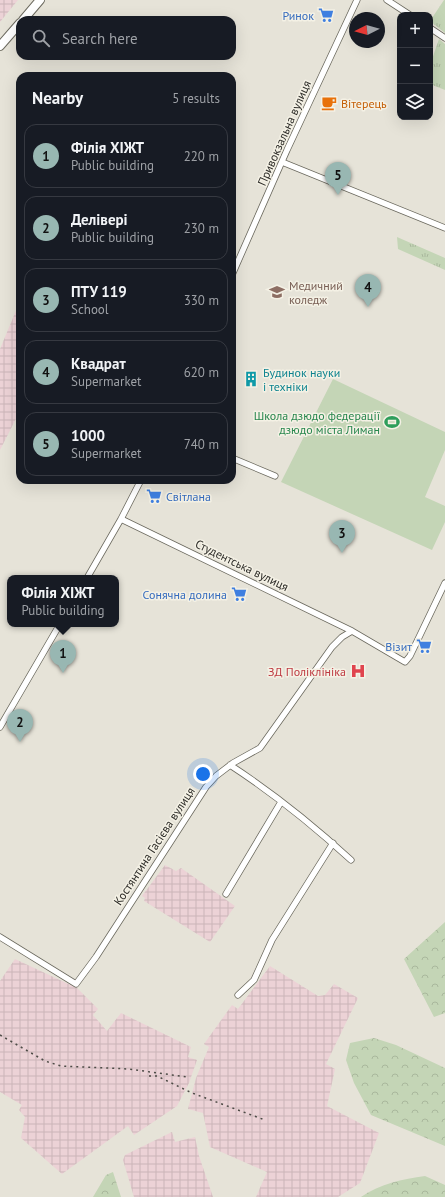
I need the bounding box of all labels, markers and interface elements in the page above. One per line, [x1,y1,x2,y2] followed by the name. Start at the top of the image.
[317,6,335,24] supermarket icon: Ринок
[282,8,314,23] place label: Ринок
[349,12,385,48] north arrow
[397,12,433,120] map controls
[397,12,433,48] button: +
[16,16,236,60] search box
[30,27,52,49] icon: search
[62,29,138,48] text: Search here
[397,48,433,84] button: −
[254,78,314,188] street label: Привокзальна вулиця
[397,84,433,120] button: layers
[32,87,83,109] text: Nearby
[172,90,220,107] text: 5 results
[320,94,338,112] cafe icon: Вітерець
[341,96,387,111] place label: Вітерець
[71,138,144,157] text: Філія ХІЖТ
[42,148,50,165] text: 1
[184,148,219,165] text: 220 m
[71,157,154,174] text: Public building
[325,162,351,195] pin: 5
[71,210,128,229] text: Делівері
[42,220,50,237] text: 2
[184,220,219,237] text: 230 m
[71,229,154,246] text: Public building
[355,274,381,307] pin: 4
[289,278,343,307] place label: Медичний коледж
[71,282,127,301] text: ПТУ 119
[268,283,286,301] school or university icon: Медичний коледж
[42,292,50,309] text: 3
[184,292,219,309] text: 330 m
[71,301,109,318] text: School
[71,354,126,373] text: Квадрат
[42,364,50,381] text: 4
[184,364,219,381] text: 620 m
[263,365,340,394] place label: Будинок науки і техніки
[242,370,260,388] building icon: Будинок науки і техніки
[71,373,141,390] text: Supermarket
[254,408,380,437] place label: Школа дзюдо федерації дзюдо міста Лиман
[383,413,401,431] sports icon: Школа дзюдо федерації дзюдо міста Лиман
[71,426,105,445] text: 1000
[42,436,50,453] text: 5
[184,436,219,453] text: 740 m
[71,445,141,462] text: Supermarket
[145,487,163,505] supermarket icon: Світлана
[166,489,211,504] place label: Світлана
[329,520,355,553] pin: 3
[193,536,291,594] street label: Студентська вулиця
[7,575,119,627] popup
[21,583,95,602] text: Філія ХІЖТ
[230,585,248,603] supermarket icon: Сонячна долина
[143,587,227,602] place label: Сонячна долина
[21,602,105,619] text: Public building
[415,637,433,655] supermarket icon: Візит
[385,639,412,654] place label: Візит
[50,640,76,673] pin: 1
[349,662,367,680] hospital icon: ЗД Поліклініка
[268,664,346,679] place label: ЗД Поліклініка
[7,709,33,742] pin: 2
[193,764,213,784] your location
[110,784,198,908] street label: Костянтина Гасієва вулиця

